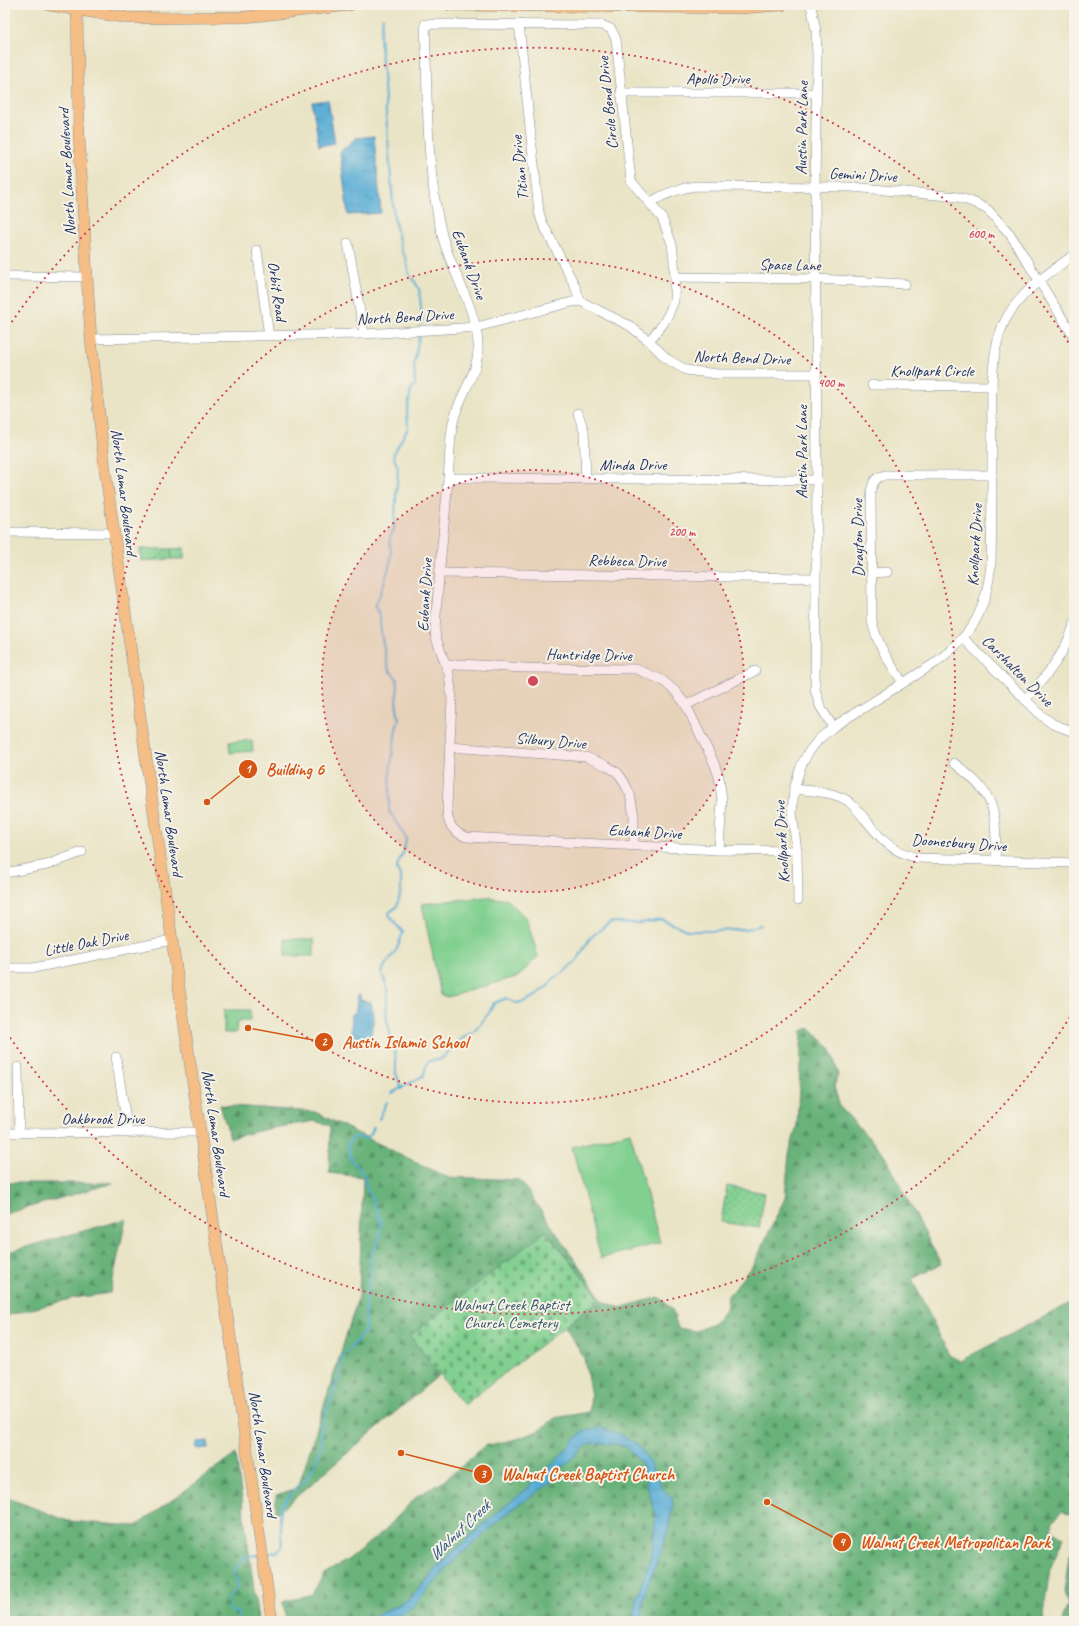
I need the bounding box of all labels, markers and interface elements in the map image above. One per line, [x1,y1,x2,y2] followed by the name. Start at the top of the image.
[593,54,623,150] street label: Circle Bend Drive
[686,69,751,89] street label: Apollo Drive
[791,79,813,175] street label: Austin Park Lane
[54,105,80,236] street label: North Lamar Boulevard
[506,133,533,201] street label: Titian Drive
[829,163,899,187] street label: Gemini Drive
[968,226,995,242] text: 600 m
[447,227,492,304] street label: Eubank Drive
[759,254,823,276] street label: Space Lane
[263,260,291,325] street label: Orbit Road
[356,304,456,330] street label: North Bend Drive
[693,346,792,370] street label: North Bend Drive
[890,361,975,381] street label: Knollpark Circle
[818,375,845,391] text: 400 m
[792,403,812,499] street label: Austin Park Lane
[106,428,142,559] street label: North Lamar Boulevard
[600,455,668,475] street label: Minda Drive
[847,497,869,577] street label: Drayton Drive
[963,502,987,587] street label: Knollpark Drive
[669,524,696,540] text: 200 m
[588,550,668,572] street label: Rebbeca Drive
[413,556,437,632] street label: Eubank Drive
[977,631,1058,712] street label: Carshalton Drive
[546,644,634,666] street label: Huntridge Drive
[526,674,540,688] centre of rings
[515,728,589,754] street label: Silbury Drive
[150,749,188,880] street label: North Lamar Boulevard
[238,755,332,784] callout: Building 6
[266,759,325,780] text: Building 6
[245,761,252,777] text: 1
[770,799,794,884] street label: Knollpark Drive
[608,820,684,844] street label: Eubank Drive
[911,830,1009,856] street label: Doonesbury Drive
[43,925,132,961] street label: Little Oak Drive
[314,1027,476,1056] callout: Austin Islamic School
[342,1032,472,1053] text: Austin Islamic School
[321,1034,328,1050] text: 2
[197,1069,235,1200] street label: North Lamar Boulevard
[62,1109,146,1129] street label: Oakbrook Drive
[453,1295,572,1333] park label: Walnut Creek Baptist Church Cemetery
[244,1390,282,1521] street label: North Lamar Boulevard
[473,1460,683,1489] callout: Walnut Creek Baptist Church
[502,1464,675,1485] text: Walnut Creek Baptist Church
[480,1466,487,1482] text: 3
[424,1494,497,1565] water label: Walnut Creek
[832,1528,1058,1557] callout: Walnut Creek Metropolitan Park
[860,1532,1051,1553] text: Walnut Creek Metropolitan Park
[839,1534,846,1550] text: 4

